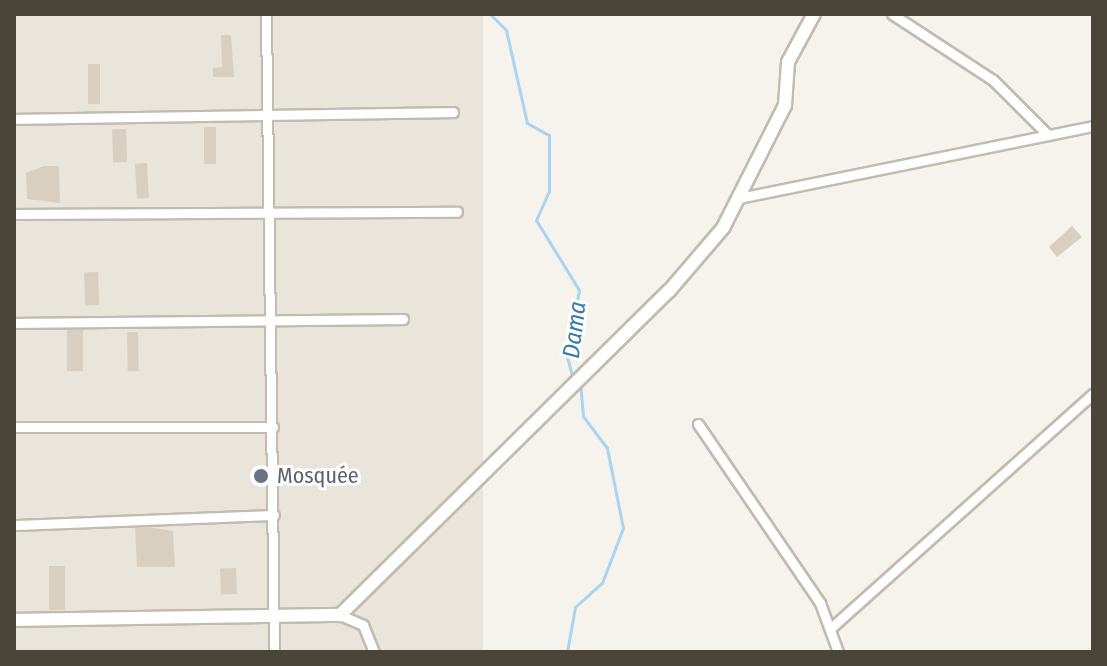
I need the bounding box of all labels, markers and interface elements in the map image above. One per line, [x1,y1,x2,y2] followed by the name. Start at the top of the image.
[557,300,593,360] water label: Dama
[277,463,359,489] place label: Mosquée
[252,467,270,485] marker: Mosquée

